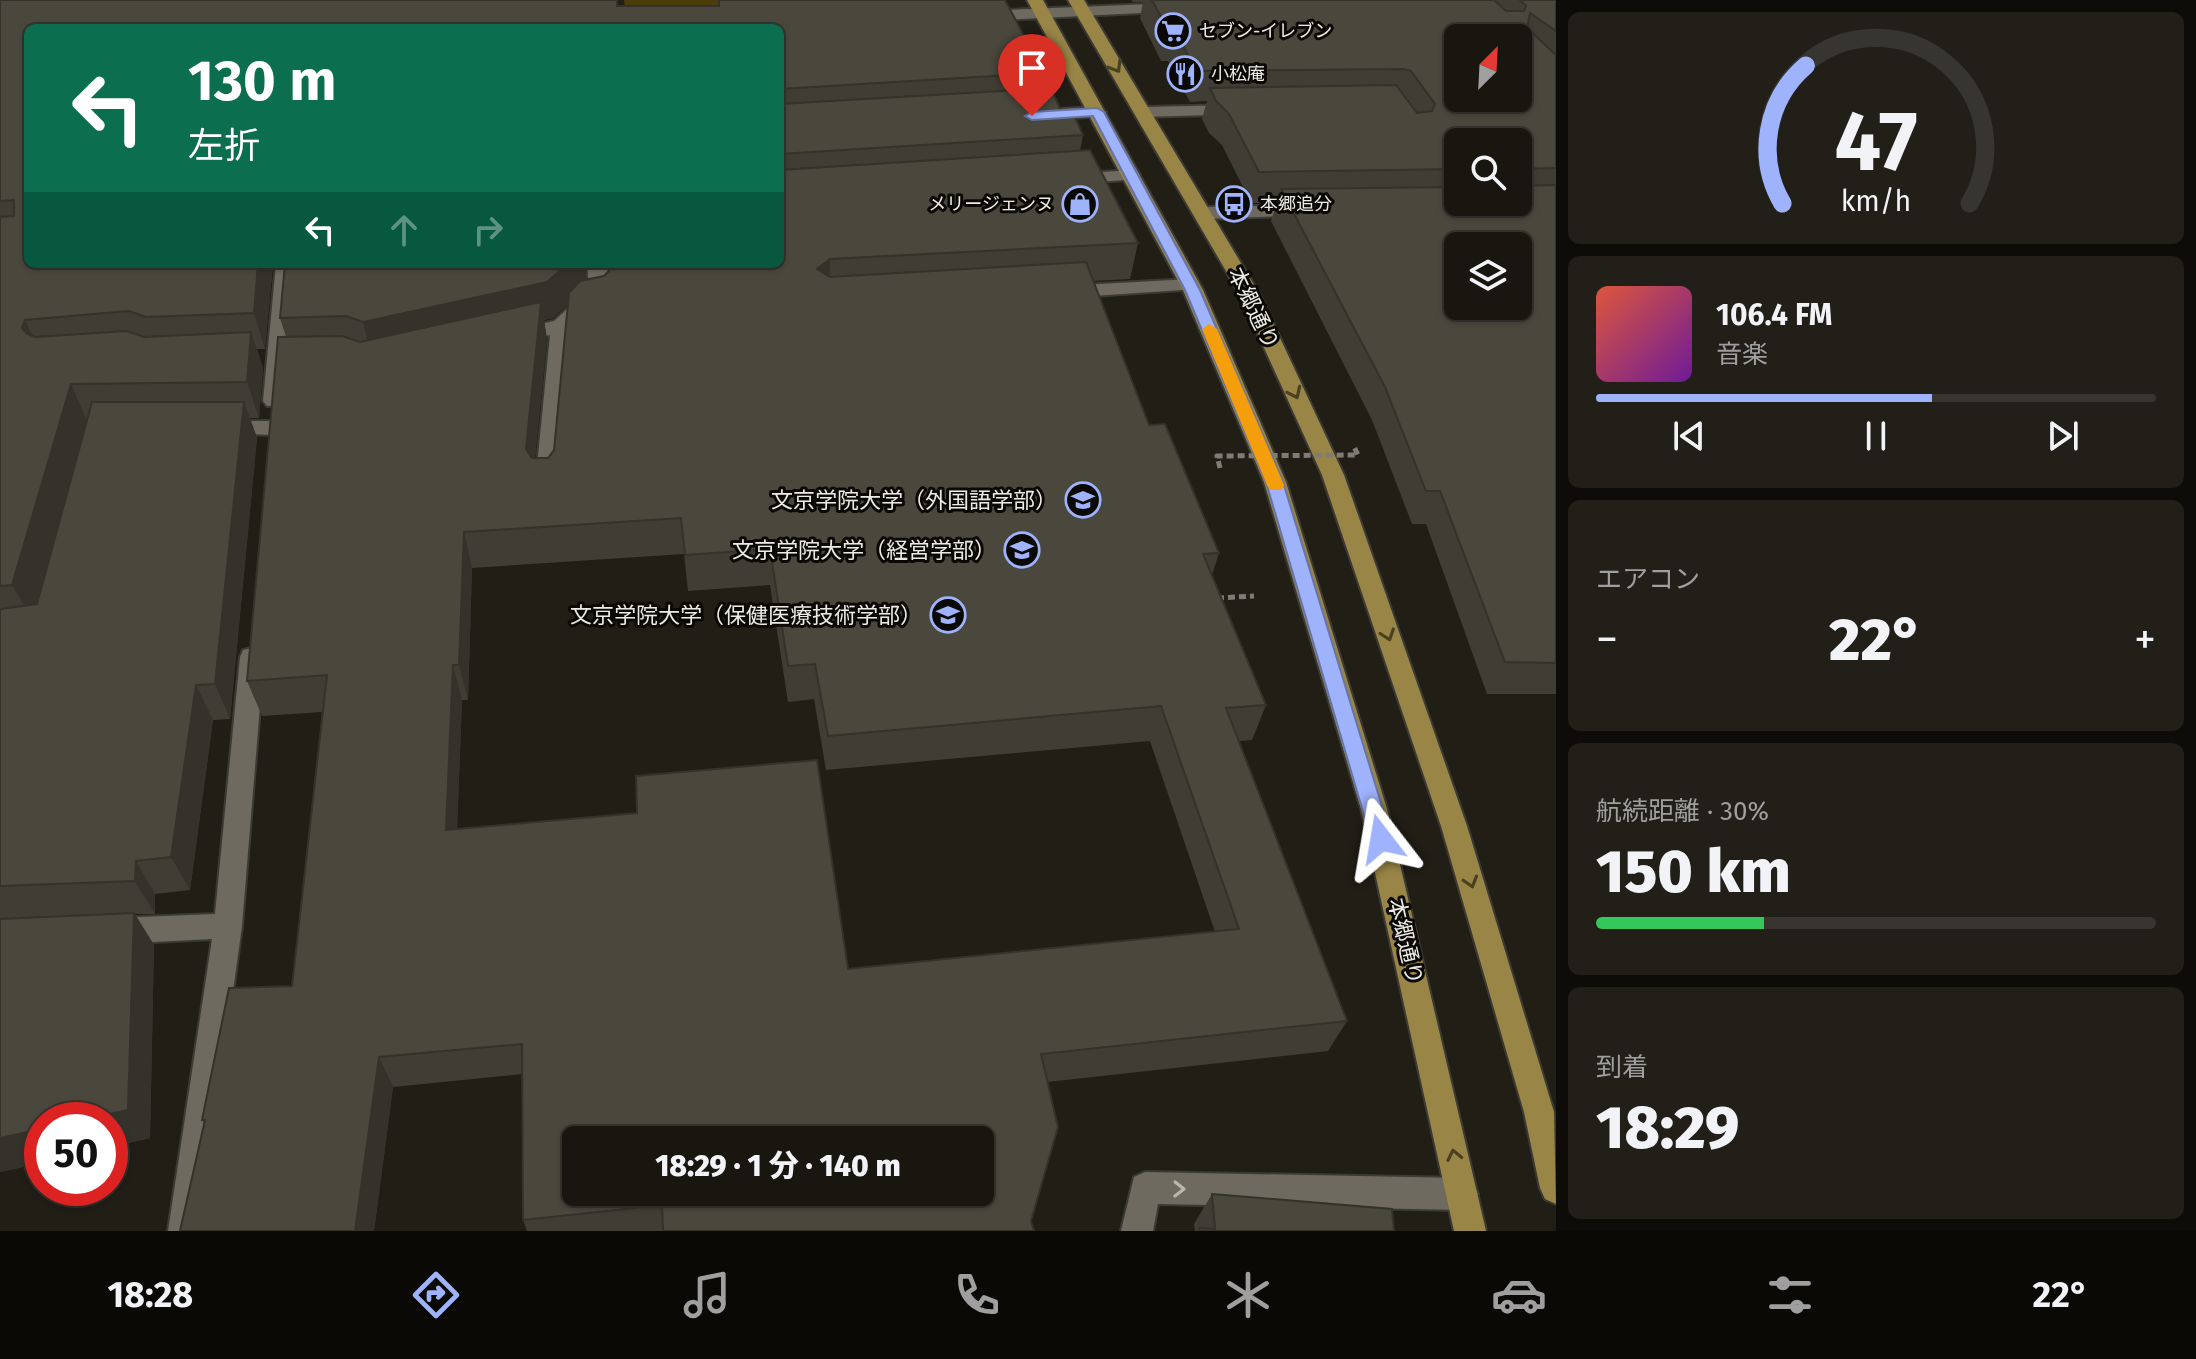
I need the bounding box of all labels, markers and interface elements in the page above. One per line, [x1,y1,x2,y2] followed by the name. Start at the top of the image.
[1154,12,1192,50] supermarket icon: セブン-イレブン
[1199,20,1332,42] place label: セブン-イレブン
[1444,24,1532,112] north arrow
[1444,24,1532,320] map controls
[998,34,1066,116] pin
[1010,46,1054,90] icon: arrive
[188,48,336,115] text: 130 m
[1166,55,1204,93] restaurant icon: 小松庵
[56,56,160,160] icon: left
[1107,58,1122,73] one-way arrow
[1211,63,1265,85] place label: 小松庵
[1834,91,1918,191] text: 47
[188,124,260,168] text: 左折
[1444,128,1532,216] button: search
[1841,184,1911,219] text: km/h
[1061,185,1099,223] shop icon: メリージェンヌ
[1215,185,1253,223] bus stop icon: 本郷追分
[928,193,1054,215] place label: メリージェンヌ
[1260,193,1332,215] place label: 本郷追分
[298,208,342,252] icon: left
[382,208,426,252] icon: ahead
[466,208,510,252] icon: right
[1444,232,1532,320] button: layers
[1222,263,1285,354] street label: 本郷通り
[1716,297,1832,333] text: 106.4 FM
[1716,339,1768,370] text: 音楽
[1285,384,1301,399] one-way arrow
[1667,414,1711,458] icon: previous
[1854,414,1898,458] icon: pause
[2041,414,2085,458] icon: next
[1064,481,1102,519] school or university icon: 文京学院大学（外国語学部）
[771,487,1057,514] place label: 文京学院大学（外国語学部）
[1003,531,1041,569] school or university icon: 文京学院大学（経営学部）
[732,537,996,564] place label: 文京学院大学（経営学部）
[1596,564,1700,595] text: エアコン
[929,596,967,634] school or university icon: 文京学院大学（保健医療技術学部）
[570,602,922,629] place label: 文京学院大学（保健医療技術学部）
[1829,604,1923,676] text: 22°
[1596,613,1618,666] text: −
[2134,613,2156,666] text: +
[1379,627,1395,641] one-way arrow
[1596,796,1769,827] text: 航続距離 · 30%
[1339,797,1423,881] position arrow
[1596,836,1791,908] text: 150 km
[1462,874,1478,888] one-way arrow
[1382,895,1429,987] street label: 本郷通り
[1596,1052,1648,1083] text: 到着
[1596,1092,1739,1164] text: 18:29
[24,1102,128,1206] speed limit sign: 50
[655,1148,901,1184] text: 18:29 · 1 分 · 140 m
[1446,1148,1463,1162] one-way arrow
[1173,1180,1186,1197] one-way arrow
[408,1267,464,1323] icon: directions
[679,1267,735,1323] icon: music
[949,1267,1005,1323] icon: phone
[1220,1267,1276,1323] icon: climate
[1491,1267,1547,1323] icon: car
[1762,1267,1818,1323] icon: filters
[107,1273,193,1317] text: 18:28
[2033,1273,2089,1317] text: 22°

